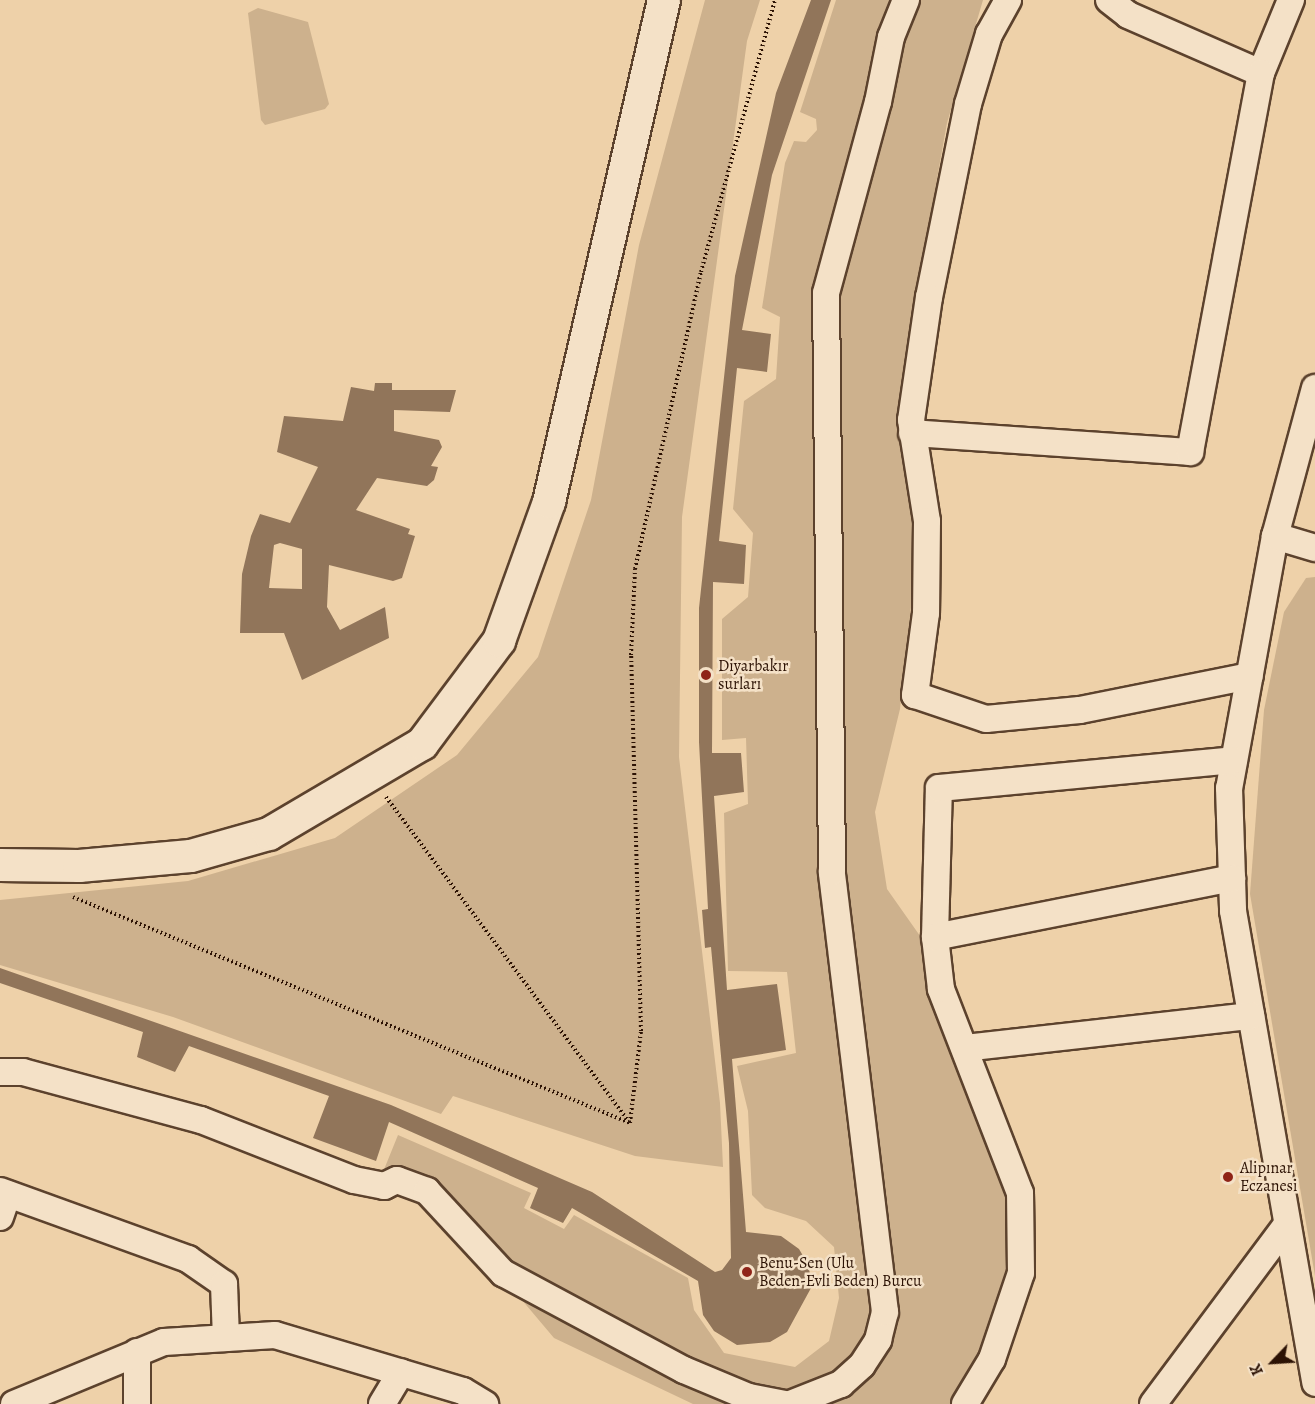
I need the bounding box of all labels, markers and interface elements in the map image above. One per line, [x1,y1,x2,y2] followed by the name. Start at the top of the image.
[718,656,788,694] place label: Diyarbakır surları
[699,668,713,682] marker: Diyarbakır surları
[1240,1158,1298,1196] place label: Alipınar Eczanesi
[1221,1170,1235,1184] marker: Alipınar Eczanesi
[759,1253,922,1291] place label: Benu-Sen (Ulu Beden-Evli Beden) Burcu
[740,1265,754,1279] marker: Benu-Sen (Ulu Beden-Evli Beden) Burcu
[1243,1332,1303,1392] north arrow
[1244,1360,1269,1379] text: K

